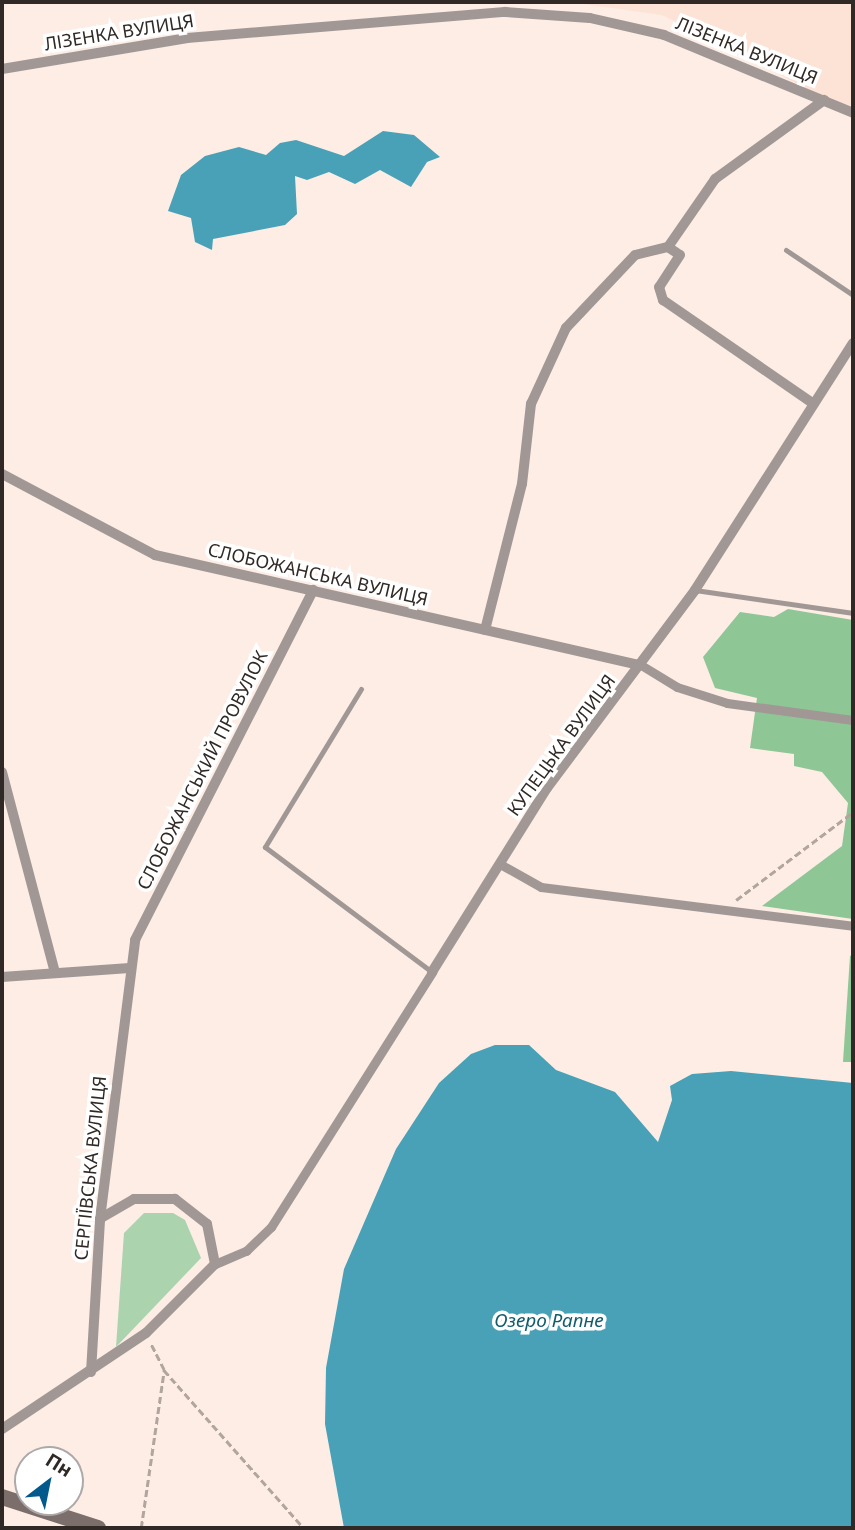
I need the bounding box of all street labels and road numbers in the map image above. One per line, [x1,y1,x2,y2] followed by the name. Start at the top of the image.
[43,10,195,54] street label: ЛІЗЕНКА ВУЛИЦЯ
[673,12,821,88] street label: ЛІЗЕНКА ВУЛИЦЯ
[206,538,430,610] street label: СЛОБОЖАНСЬКА ВУЛИЦЯ
[132,647,272,893] street label: СЛОБОЖАНСЬКИЙ ПРОВУЛОК
[502,670,620,820] street label: КУПЕЦЬКА ВУЛИЦЯ
[70,1075,110,1261] street label: СЕРГІЇВСЬКА ВУЛИЦЯ

